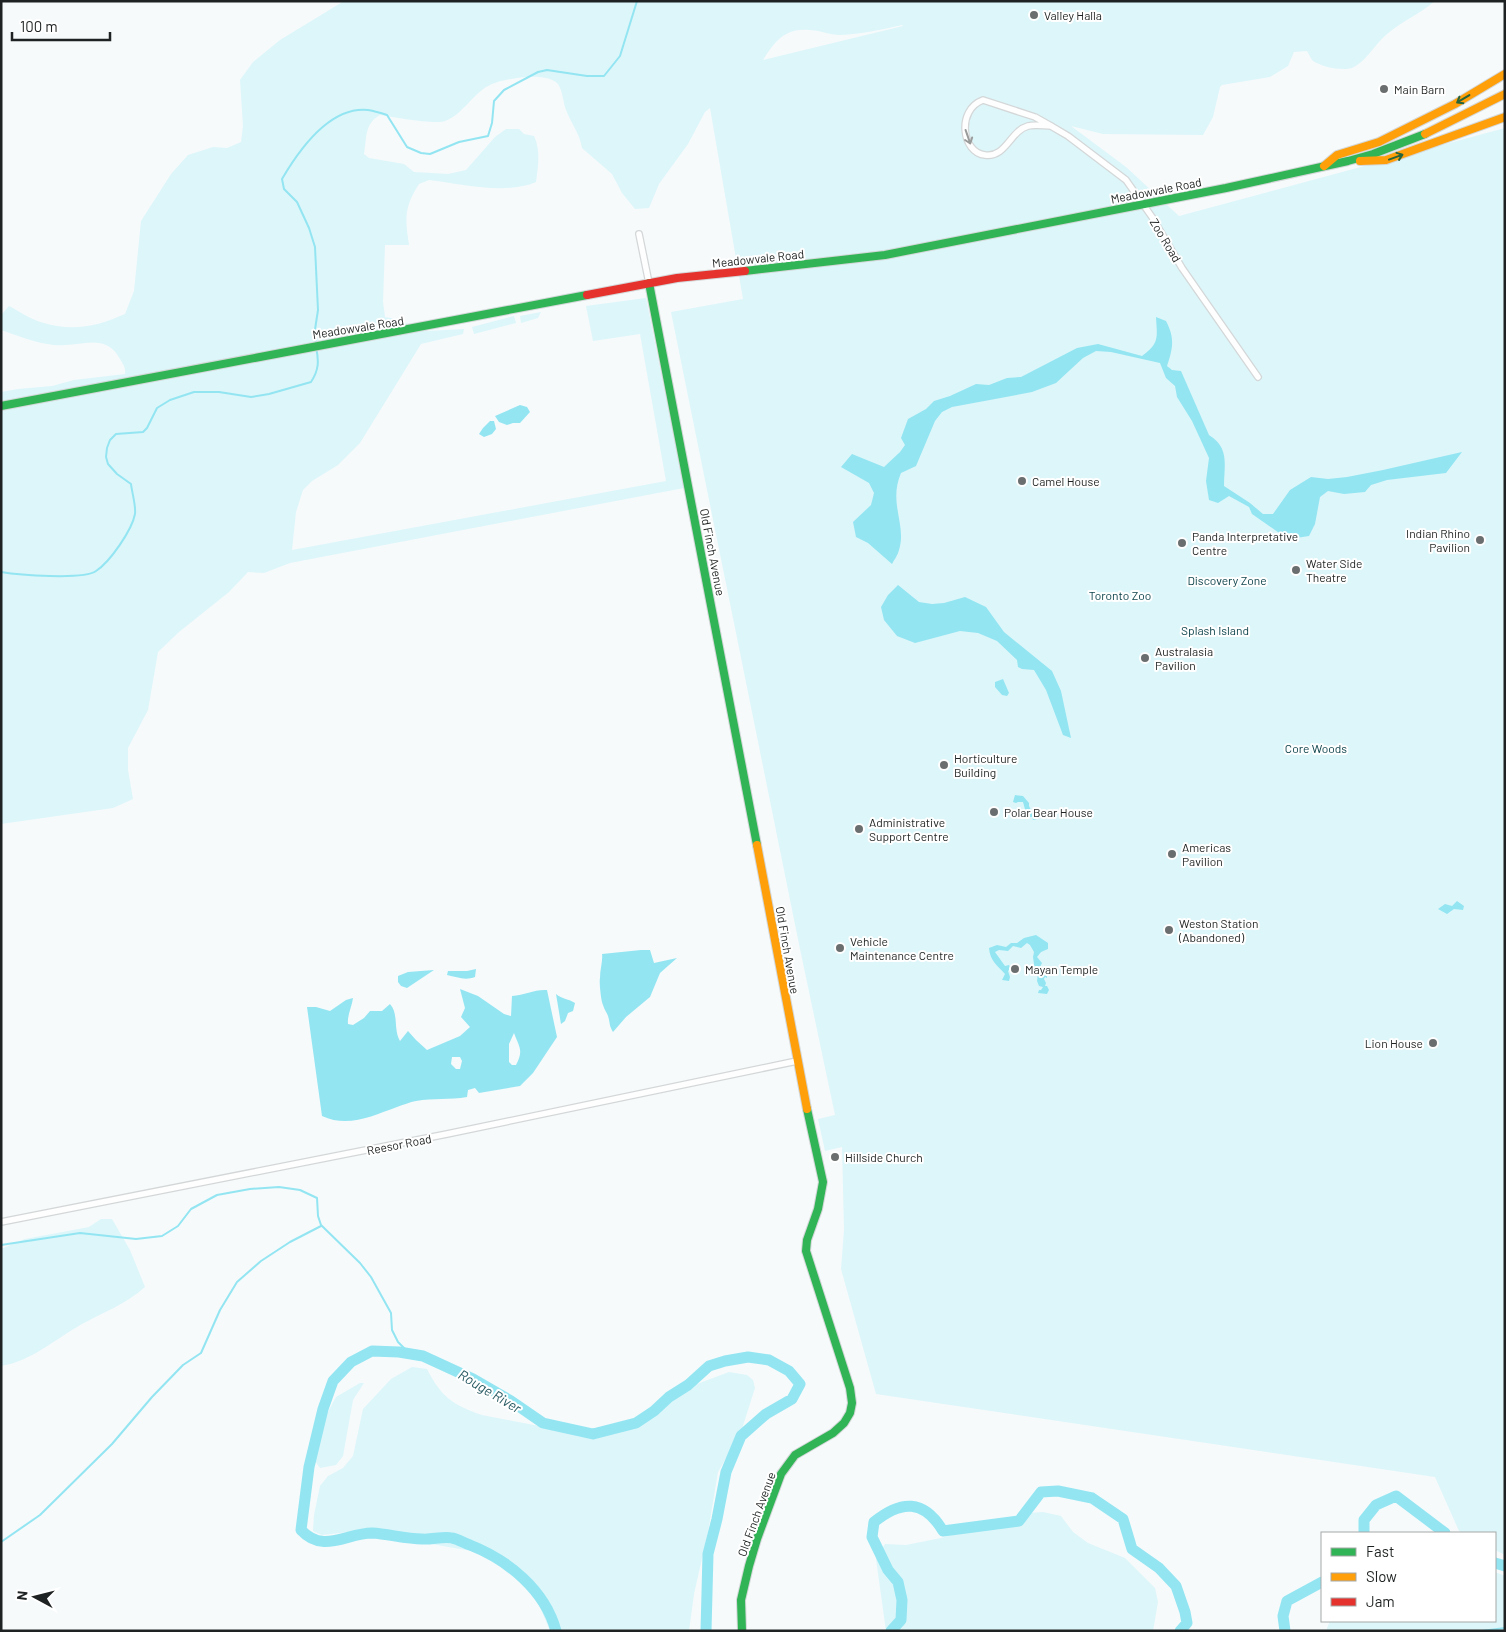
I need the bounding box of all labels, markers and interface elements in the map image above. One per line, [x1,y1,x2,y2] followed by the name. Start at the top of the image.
[1044,8,1102,22] place label: Valley Halla
[1028,9,1040,21] marker: Valley Halla
[12,10,110,42] scale bar
[20,17,58,35] text: 100 m
[1394,82,1445,96] place label: Main Barn
[1378,83,1390,95] marker: Main Barn
[1457,95,1471,105] one-way arrow
[964,129,973,144] one-way arrow
[1388,152,1403,161] one-way arrow
[1109,174,1203,206] street label: Meadowvale Road
[1147,216,1185,264] street label: Zoo Road
[711,246,805,270] street label: Meadowvale Road
[311,313,405,341] street label: Meadowvale Road
[1032,474,1100,488] place label: Camel House
[1016,475,1028,487] marker: Camel House
[698,507,728,597] street label: Old Finch Avenue
[1406,526,1470,554] place label: Indian Rhino Pavilion
[1192,529,1298,557] place label: Panda Interpretative Centre
[1474,534,1486,546] marker: Indian Rhino Pavilion
[1176,537,1188,549] marker: Panda Interpretative Centre
[1306,556,1362,584] place label: Water Side Theatre
[1290,564,1302,576] marker: Water Side Theatre
[1187,573,1267,587] park label: Discovery Zone
[1089,588,1151,602] park label: Toronto Zoo
[1181,623,1249,637] park label: Splash Island
[1155,644,1213,672] place label: Australasia Pavilion
[1139,652,1151,664] marker: Australasia Pavilion
[1285,741,1347,755] park label: Core Woods
[954,751,1017,779] place label: Horticulture Building
[938,759,950,771] marker: Horticulture Building
[1004,805,1093,819] place label: Polar Bear House
[988,806,1000,818] marker: Polar Bear House
[869,815,949,843] place label: Administrative Support Centre
[853,823,865,835] marker: Administrative Support Centre
[1182,840,1231,868] place label: Americas Pavilion
[1166,848,1178,860] marker: Americas Pavilion
[773,905,803,995] street label: Old Finch Avenue
[1178,916,1259,944] place label: Weston Station (Abandoned)
[1163,924,1175,936] marker: Weston Station (Abandoned)
[850,934,954,962] place label: Vehicle Maintenance Centre
[834,942,846,954] marker: Vehicle Maintenance Centre
[1025,962,1098,976] place label: Mayan Temple
[1009,963,1021,975] marker: Mayan Temple
[1365,1036,1423,1050] place label: Lion House
[1427,1037,1439,1049] marker: Lion House
[365,1131,433,1157] street label: Reesor Road
[845,1150,923,1164] place label: Hillside Church
[829,1151,841,1163] marker: Hillside Church
[455,1366,525,1417] water label: Rouge River
[734,1470,778,1558] street label: Old Finch Avenue
[1321,1532,1496,1622] legend
[1366,1542,1394,1560] text: Fast
[1366,1567,1397,1585] text: Slow
[10,1572,60,1622] north arrow
[13,1590,31,1601] text: N
[1366,1592,1395,1610] text: Jam

